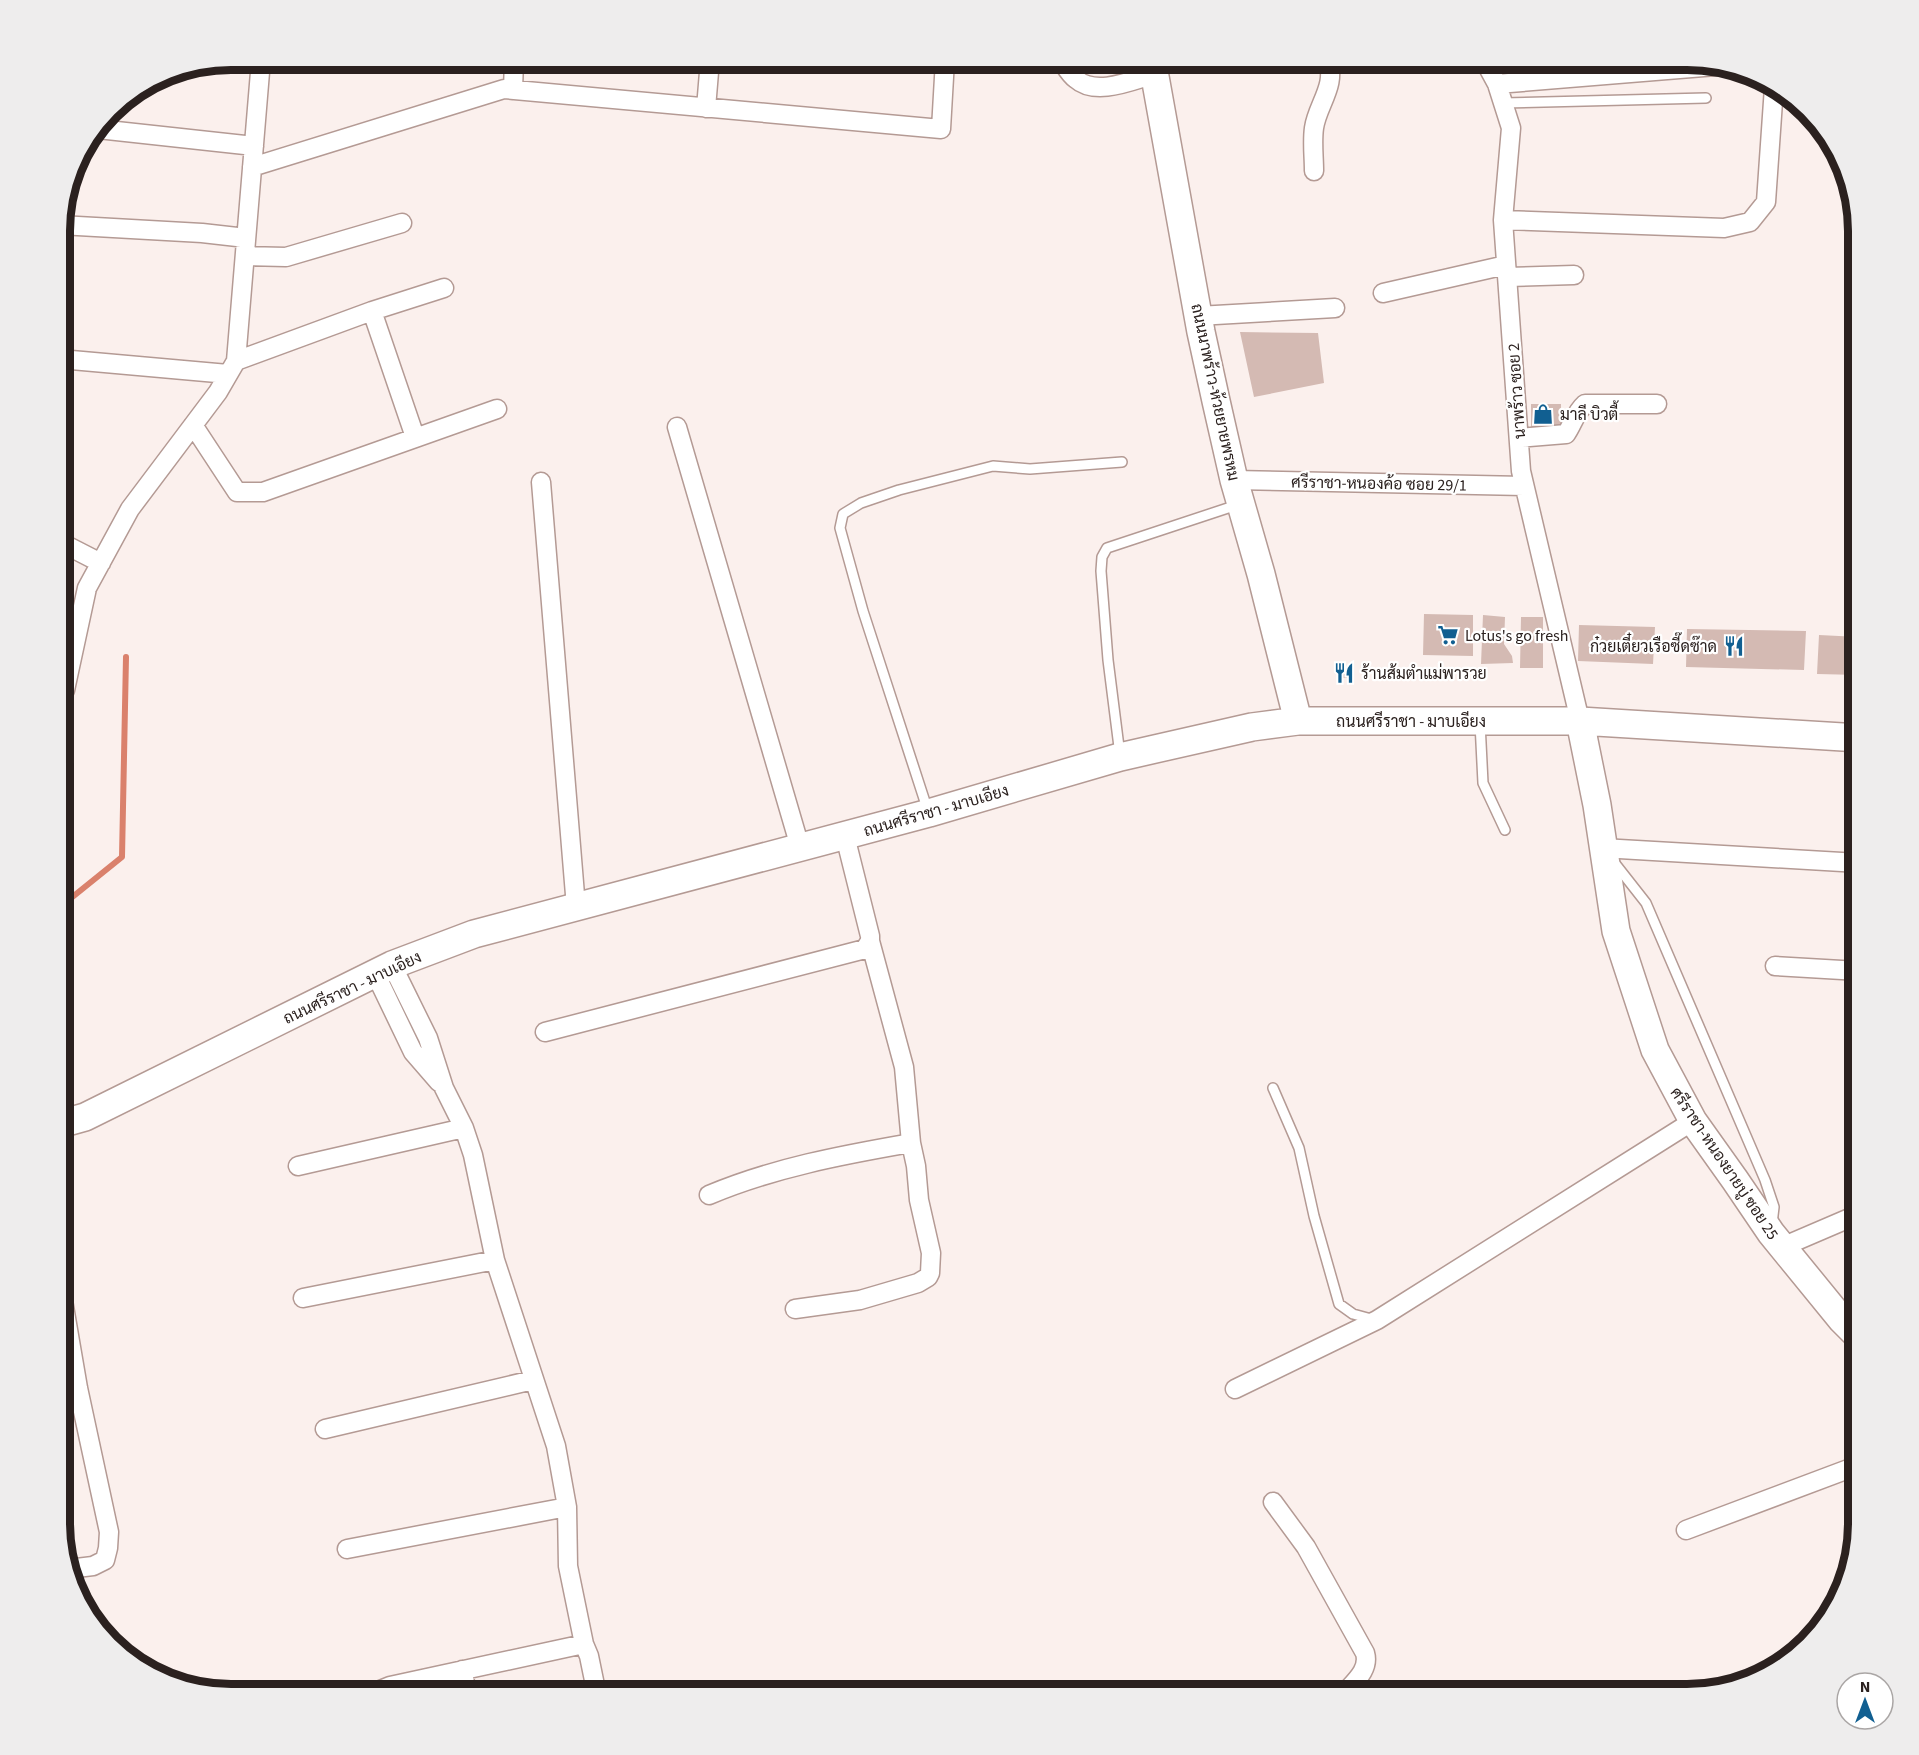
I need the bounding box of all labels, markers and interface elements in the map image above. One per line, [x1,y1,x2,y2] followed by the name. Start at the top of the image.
[1185,302,1245,483] street label: ถนนนาพร้าว-ห้วยยายพรหม
[1503,342,1531,440] street label: นาพร้าว ซอย 2
[1560,400,1619,426] place label: มาลี บิวตี้
[1531,402,1555,426] shop icon: มาลี บิวตี้
[1291,470,1467,497] street label: ศรีราชา-หนองค้อ ซอย 29/1
[1436,623,1460,647] supermarket icon: Lotus's go fresh
[1465,625,1569,647] place label: Lotus's go fresh
[1590,632,1717,658] place label: ก๋วยเตี๋ยวเรือซี๊ดซ๊าด
[1722,634,1746,658] restaurant icon: ก๋วยเตี๋ยวเรือซี๊ดซ๊าด
[1332,661,1356,685] restaurant icon: ร้านส้มตำแม่พารวย
[1361,663,1487,685] place label: ร้านส้มตำแม่พารวย
[1336,710,1486,733] street label: ถนนศรีราชา - มาบเอียง
[861,779,1011,842] street label: ถนนศรีราชา - มาบเอียง
[279,945,425,1030] street label: ถนนศรีราชา - มาบเอียง
[1665,1082,1784,1244] street label: ศรีราชา-หนองยายบู่ ซอย 25
[1835,1671,1895,1731] north arrow
[1860,1676,1870,1698] text: N

